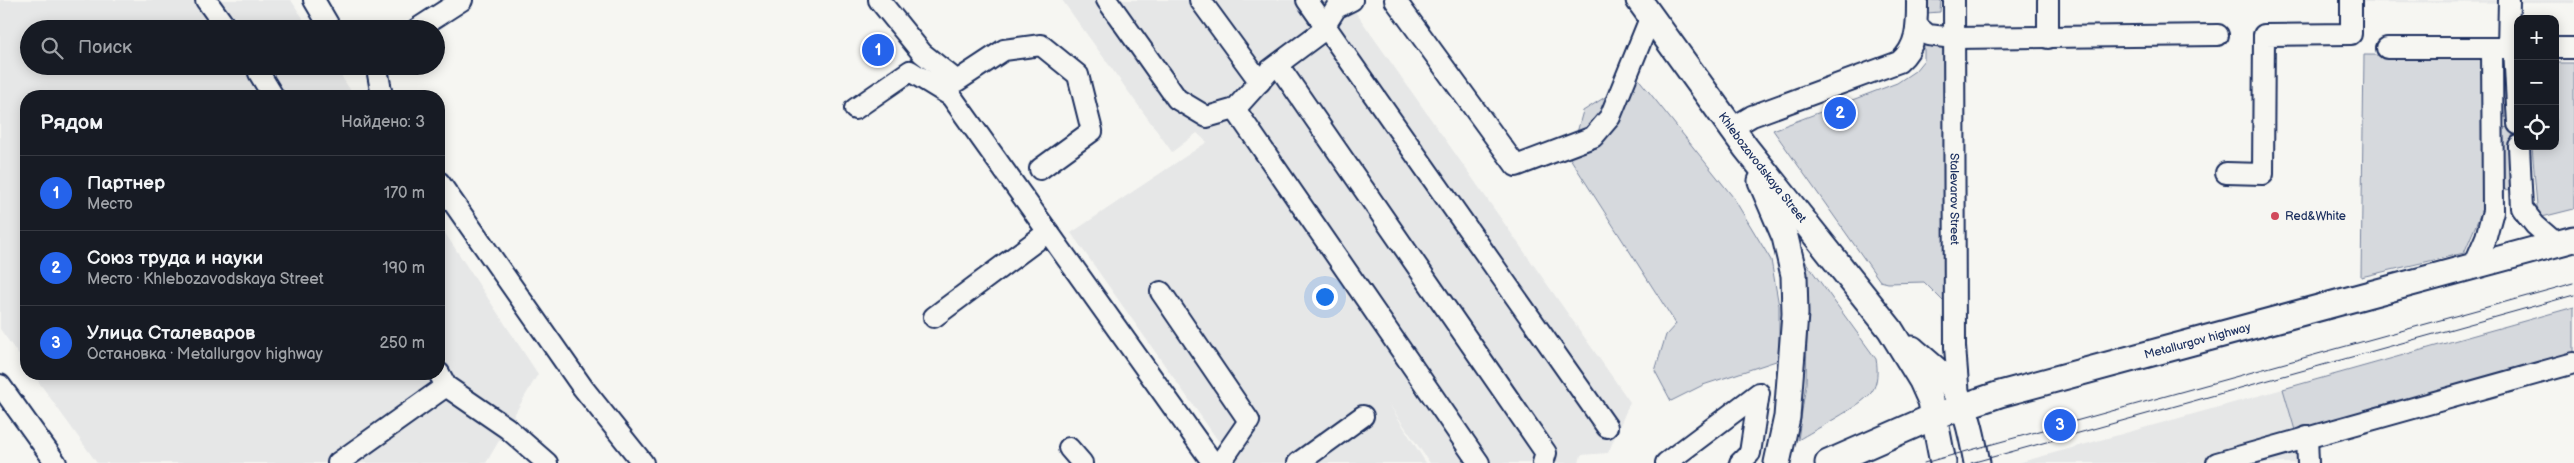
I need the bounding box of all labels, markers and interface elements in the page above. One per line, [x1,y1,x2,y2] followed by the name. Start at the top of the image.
[2514,15,2559,150] map controls
[2514,15,2559,60] button: +
[20,20,445,75] search box
[862,31,894,69] pin: 1
[38,34,66,62] icon: search
[78,36,132,59] text: Поиск
[2514,60,2559,105] button: −
[1824,94,1856,132] pin: 2
[2514,105,2559,150] button: locate
[1715,109,1810,226] street label: Khlebozavodskaya Street
[40,110,103,135] text: Рядом
[341,113,425,132] text: Найдено: 3
[1946,153,1962,245] street label: Stalevarov Street
[87,172,165,195] text: Партнер
[53,184,59,203] text: 1
[384,184,425,203] text: 170 m
[87,195,133,214] text: Место
[2285,209,2346,224] place label: Red&White
[2269,210,2281,222] marker: Red&White
[87,247,263,270] text: Союз труда и науки
[51,259,61,278] text: 2
[383,259,425,278] text: 190 m
[87,270,324,289] text: Место · Khlebozavodskaya Street
[1312,284,1338,310] your location
[2143,319,2253,363] street label: Metallurgov highway
[87,322,255,345] text: Улица Сталеваров
[51,334,61,353] text: 3
[379,334,425,353] text: 250 m
[87,345,323,364] text: Остановка · Metallurgov highway
[2044,406,2076,444] pin: 3

